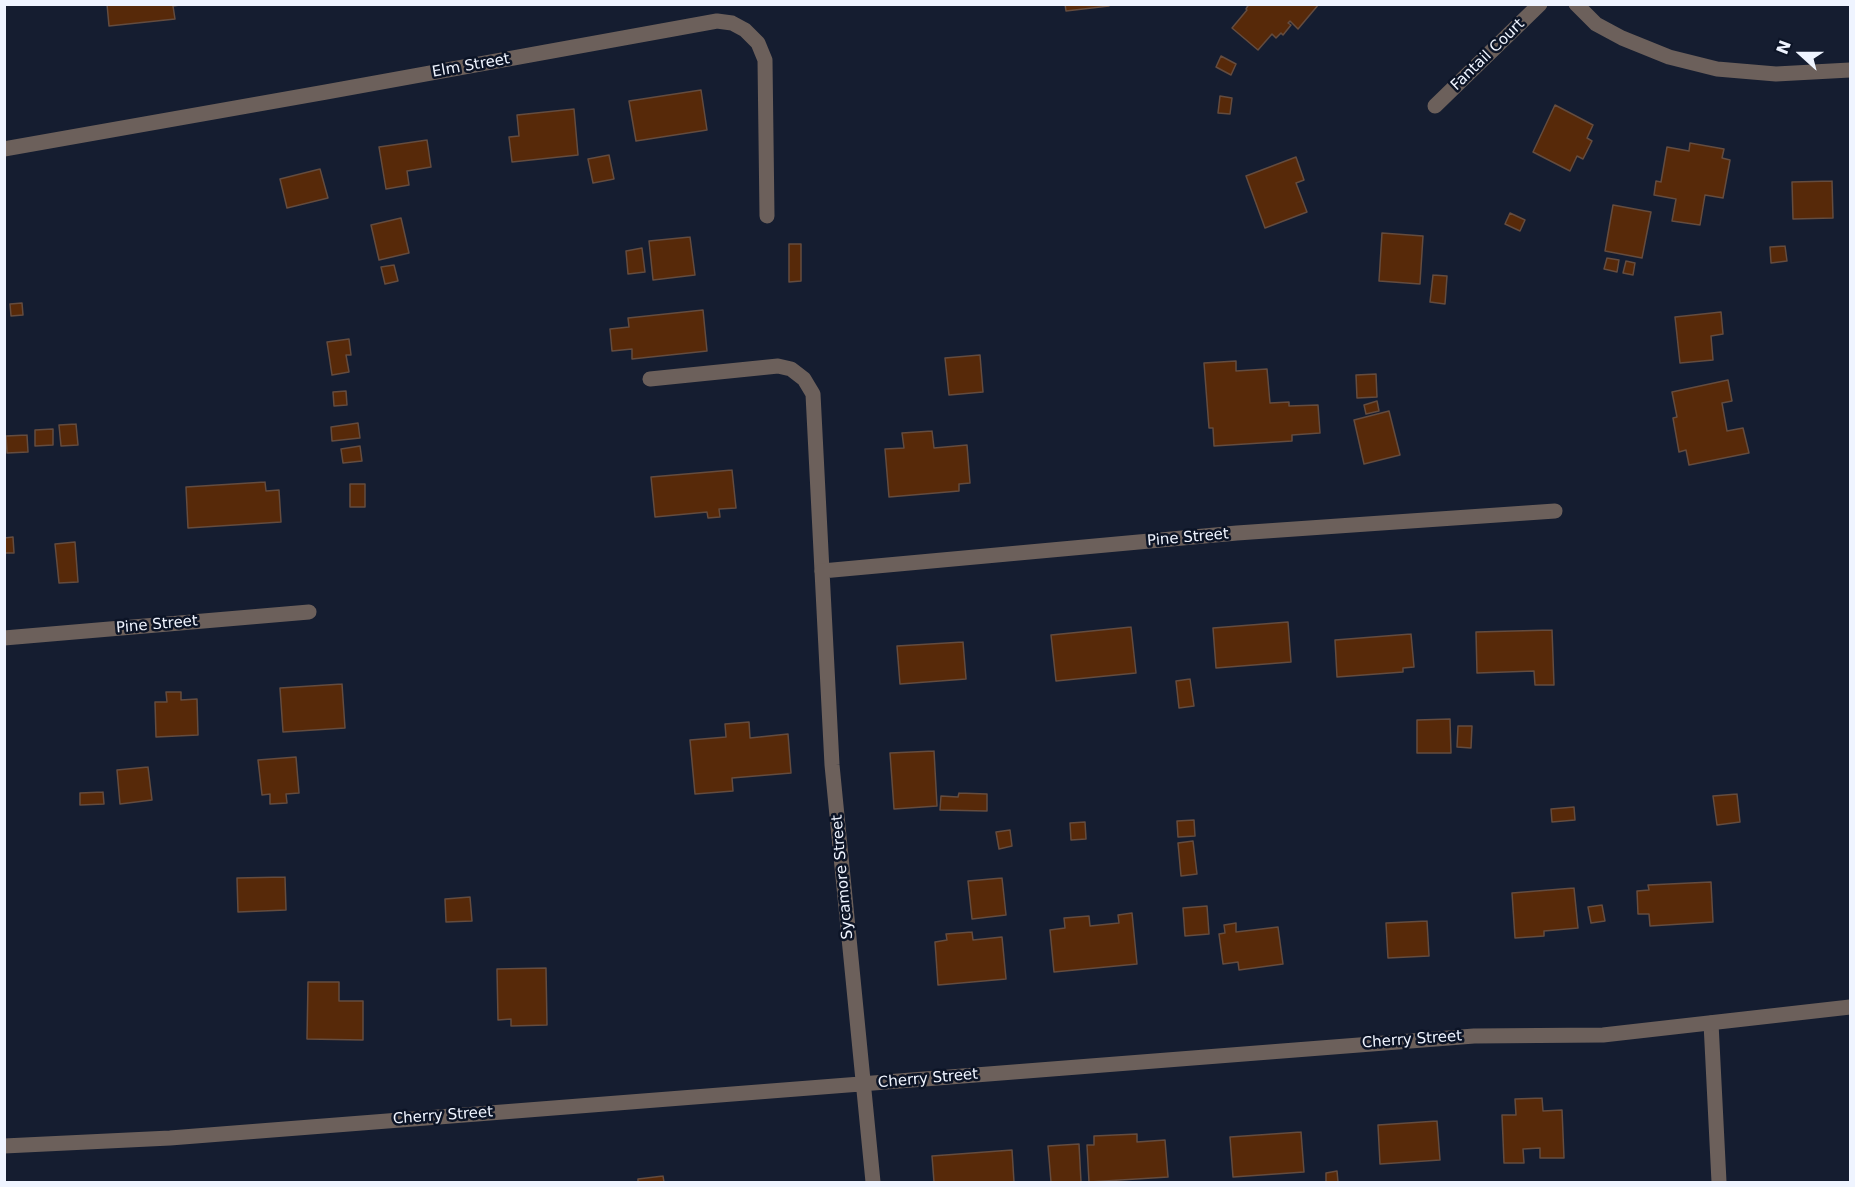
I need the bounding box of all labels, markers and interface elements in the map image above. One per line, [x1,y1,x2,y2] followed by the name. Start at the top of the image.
[1447,15,1529,95] street label: Fantail Court
[1771,24,1831,84] north arrow
[1772,38,1795,57] text: N
[431,50,511,82] street label: Elm Street
[1146,525,1230,551] street label: Pine Street
[115,612,199,638] street label: Pine Street
[829,814,857,940] street label: Sycamore Street
[1361,1028,1463,1052] street label: Cherry Street
[877,1066,979,1092] street label: Cherry Street
[392,1104,494,1128] street label: Cherry Street

